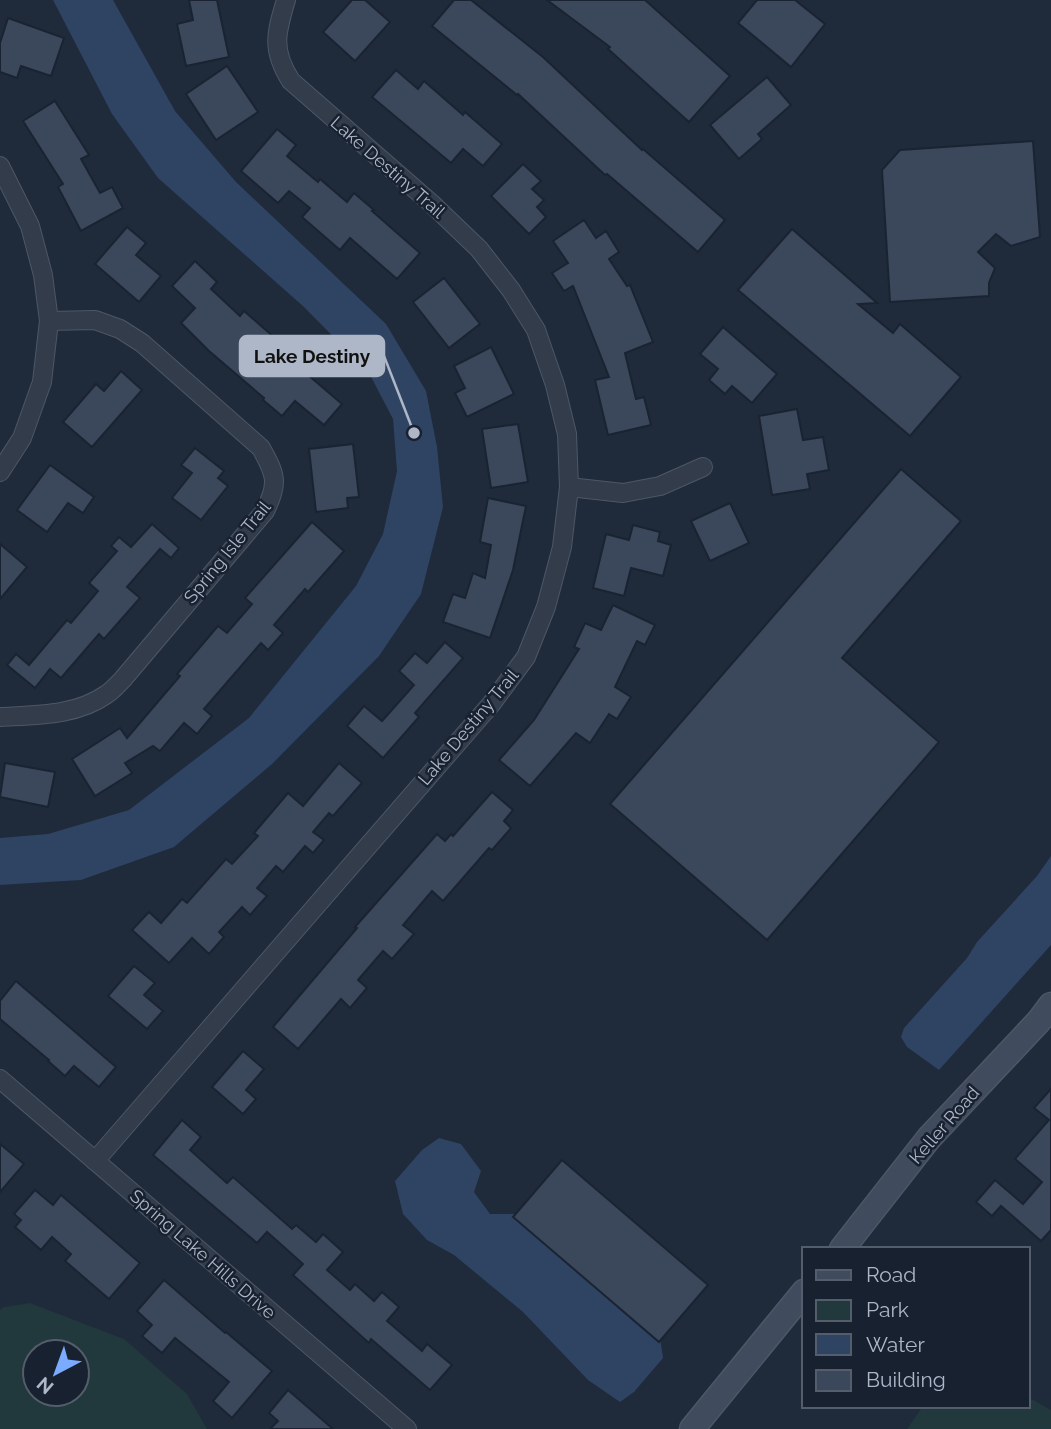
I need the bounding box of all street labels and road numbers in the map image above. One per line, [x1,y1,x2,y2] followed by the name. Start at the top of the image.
[327,112,449,222] street label: Lake Destiny Trail
[179,497,275,607] street label: Spring Isle Trail
[414,665,523,789] street label: Lake Destiny Trail
[905,1082,983,1168] street label: Keller Road
[126,1185,280,1323] street label: Spring Lake Hills Drive

